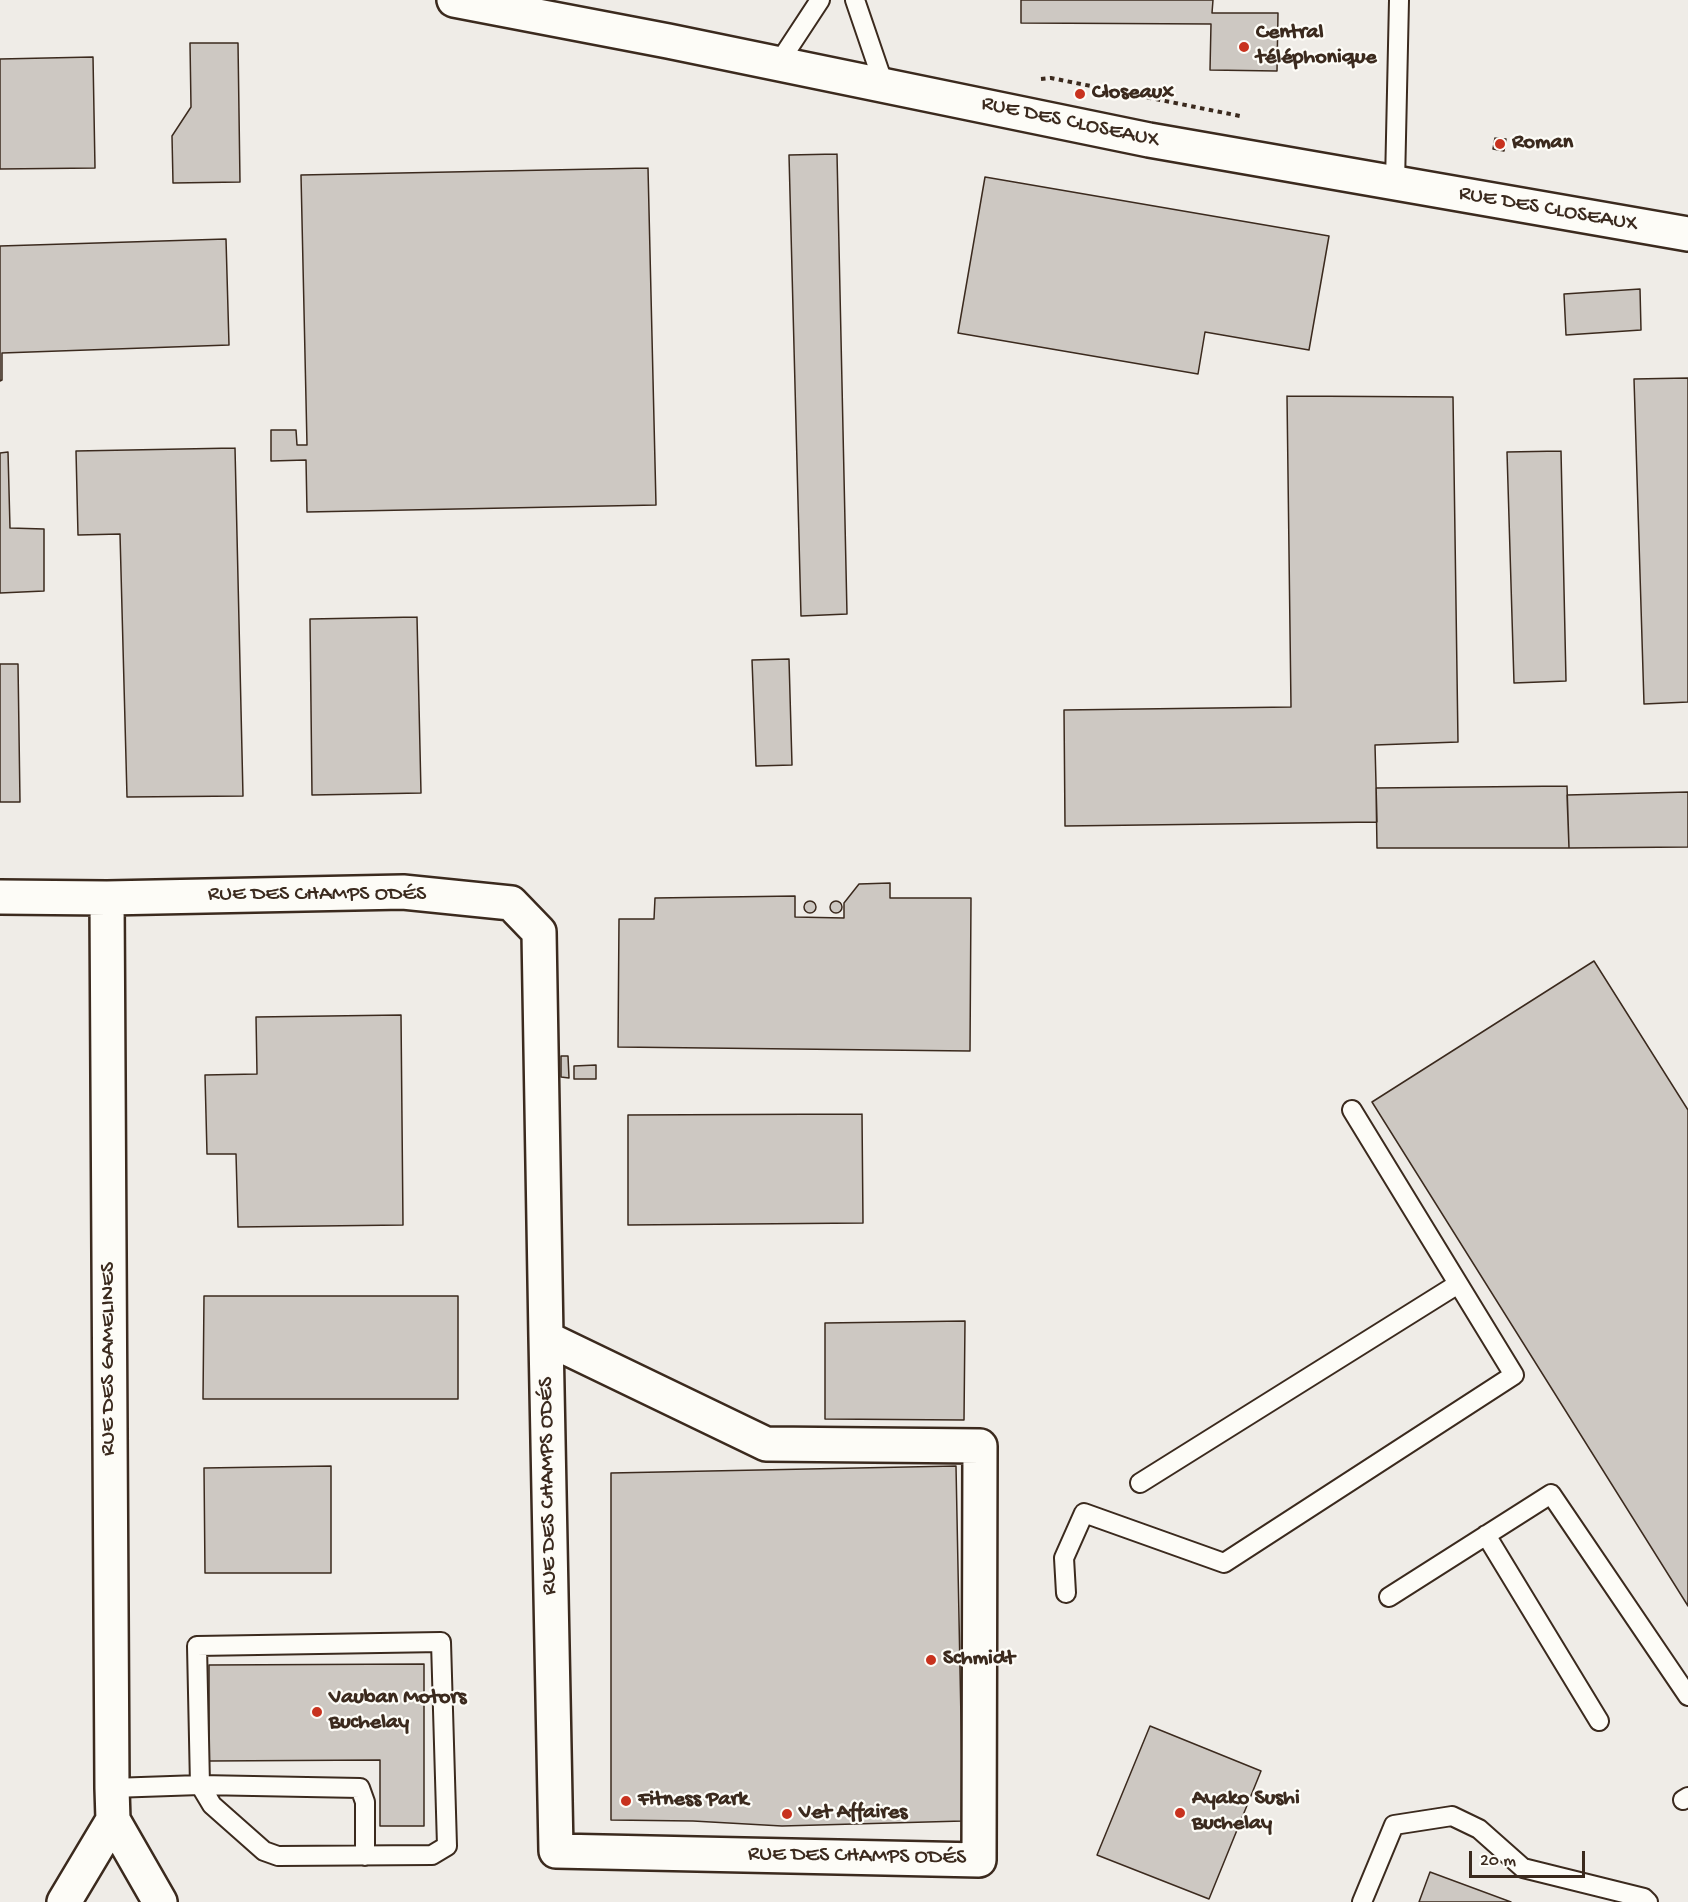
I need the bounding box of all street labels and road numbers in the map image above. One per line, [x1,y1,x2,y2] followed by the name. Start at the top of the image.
[979,91,1161,155] street label: RUE DES CLOSEAUX
[1457,181,1639,239] street label: RUE DES CLOSEAUX
[208,883,426,909] street label: RUE DES CHAMPS ODÉS
[97,1262,123,1456] street label: RUE DES GAMELINES
[534,1377,564,1595] street label: RUE DES CHAMPS ODÉS
[748,1842,966,1872] street label: RUE DES CHAMPS ODÉS

